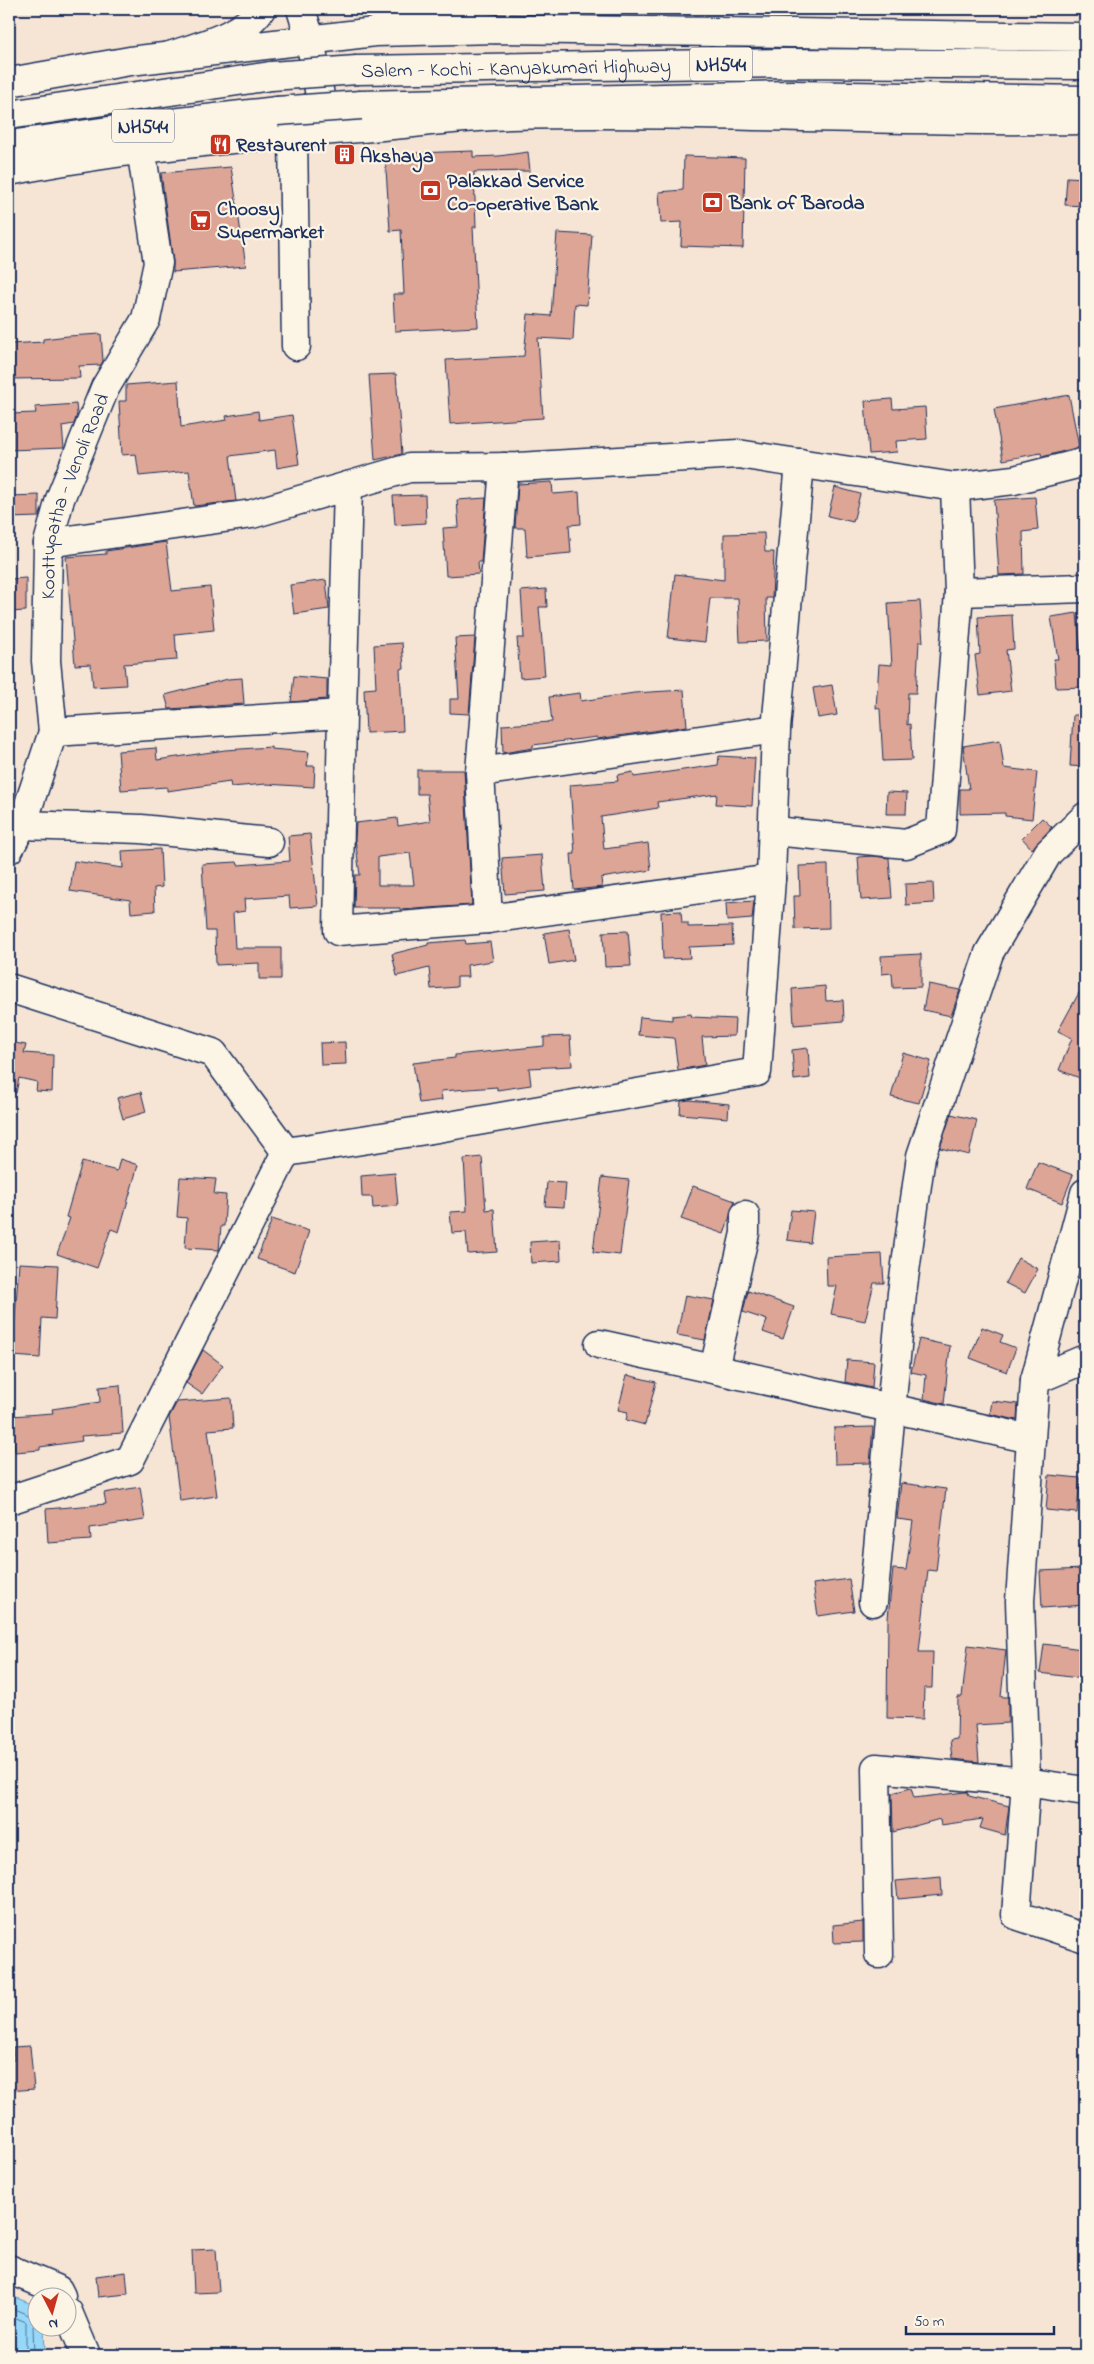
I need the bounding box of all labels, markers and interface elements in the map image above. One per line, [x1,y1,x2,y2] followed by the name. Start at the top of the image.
[690,48,752,80] road number: NH544
[361,53,671,87] street label: Salem - Kochi - Kanyakumari Highway
[112,110,174,142] road number: NH544
[208,132,232,156] restaurant icon: Restaurent
[236,132,327,161] place label: Restaurent
[332,143,356,167] building icon: Akshaya
[360,143,434,173] place label: Akshaya
[447,168,600,220] place label: Palakkad Service Co-operative Bank
[419,179,443,203] bank icon: Palakkad Service Co-operative Bank
[701,190,725,214] bank icon: Bank of Baroda
[728,190,865,219] place label: Bank of Baroda
[217,196,324,248] place label: Choosy Supermarket
[189,208,213,232] supermarket icon: Choosy Supermarket
[35,389,118,600] street label: Koottupatha - Venoli Road
[28,2286,78,2336] north arrow
[906,2304,1054,2336] scale bar
[914,2311,945,2333] text: 50 m
[47,2313,59,2334] text: N

